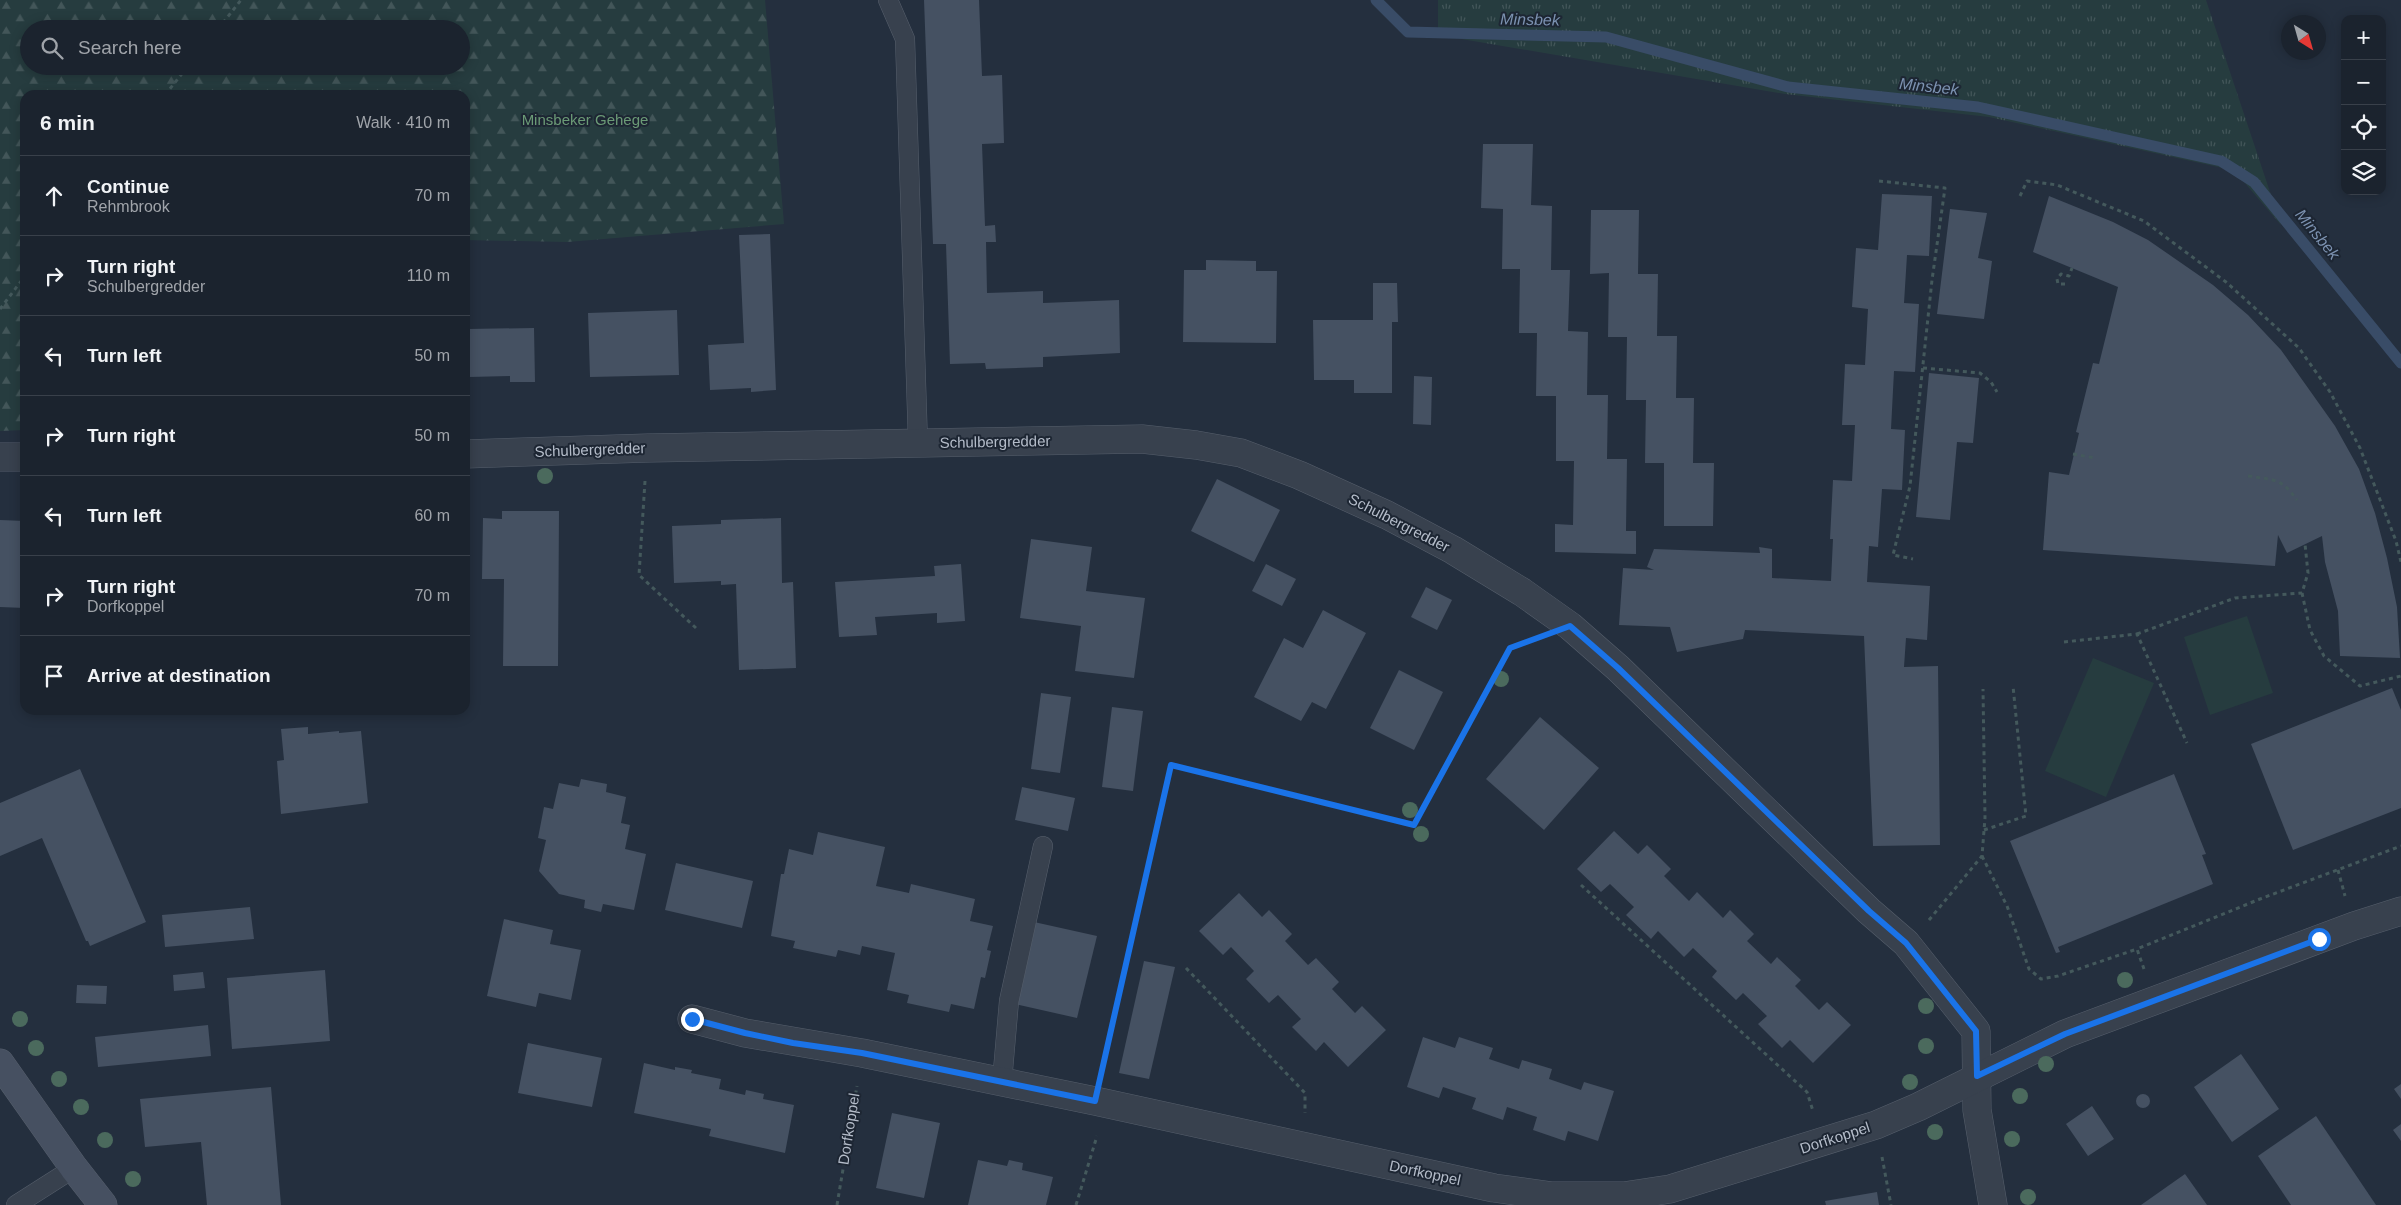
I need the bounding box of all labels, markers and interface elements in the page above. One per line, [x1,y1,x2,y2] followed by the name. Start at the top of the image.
[1500,10,1561,29] water label: Minsbek
[2281,15,2326,60] north arrow
[2341,15,2386,195] map controls
[2341,15,2386,60] button: +
[20,20,470,75] search box
[38,34,66,62] icon: search
[78,37,182,58] text: Search here
[2341,60,2386,105] button: −
[1898,75,1960,98] water label: Minsbek
[2341,105,2386,150] button: locate
[40,111,95,134] text: 6 min
[522,111,648,128] park label: Minsbeker Gehege
[356,114,450,131] text: Walk · 410 m
[2341,150,2386,195] button: layers
[87,176,169,197] text: Continue
[40,182,68,210] icon: ahead
[414,187,450,204] text: 70 m
[87,198,170,215] text: Rehmbrook
[2292,206,2344,264] water label: Minsbek
[87,256,175,277] text: Turn right
[40,262,68,290] icon: right
[407,267,450,284] text: 110 m
[87,278,205,295] text: Schulbergredder
[40,342,68,370] icon: left
[87,345,162,366] text: Turn left
[414,347,450,364] text: 50 m
[40,422,68,450] icon: right
[87,425,175,446] text: Turn right
[414,427,450,444] text: 50 m
[939,432,1051,451] street label: Schulbergredder
[534,439,646,460] street label: Schulbergredder
[1346,490,1452,555] street label: Schulbergredder
[40,502,68,530] icon: left
[87,505,162,526] text: Turn left
[414,507,450,524] text: 60 m
[87,576,175,597] text: Turn right
[40,582,68,610] icon: right
[414,587,450,604] text: 70 m
[87,598,164,615] text: Dorfkoppel
[40,662,68,690] icon: arrive
[87,665,271,686] text: Arrive at destination
[2308,928,2331,951] route start
[681,1008,704,1031] route end
[834,1092,863,1166] street label: Dorfkoppel
[1798,1118,1872,1157] street label: Dorfkoppel
[1388,1157,1462,1188] street label: Dorfkoppel

